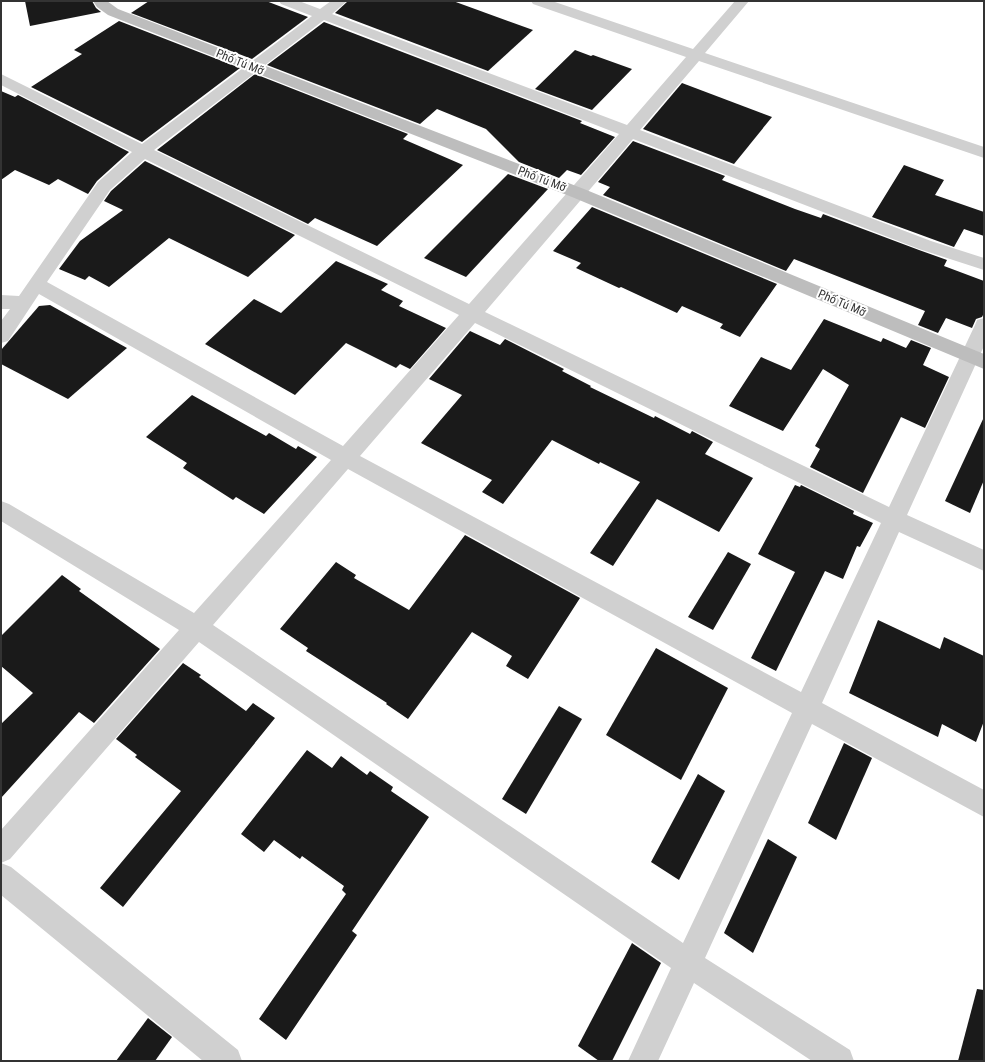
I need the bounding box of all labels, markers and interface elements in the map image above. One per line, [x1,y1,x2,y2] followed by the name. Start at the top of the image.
[214,46,267,78] street label: Phố Tú Mỡ
[516,163,569,195] street label: Phố Tú Mỡ
[816,287,869,320] street label: Phố Tú Mỡ

